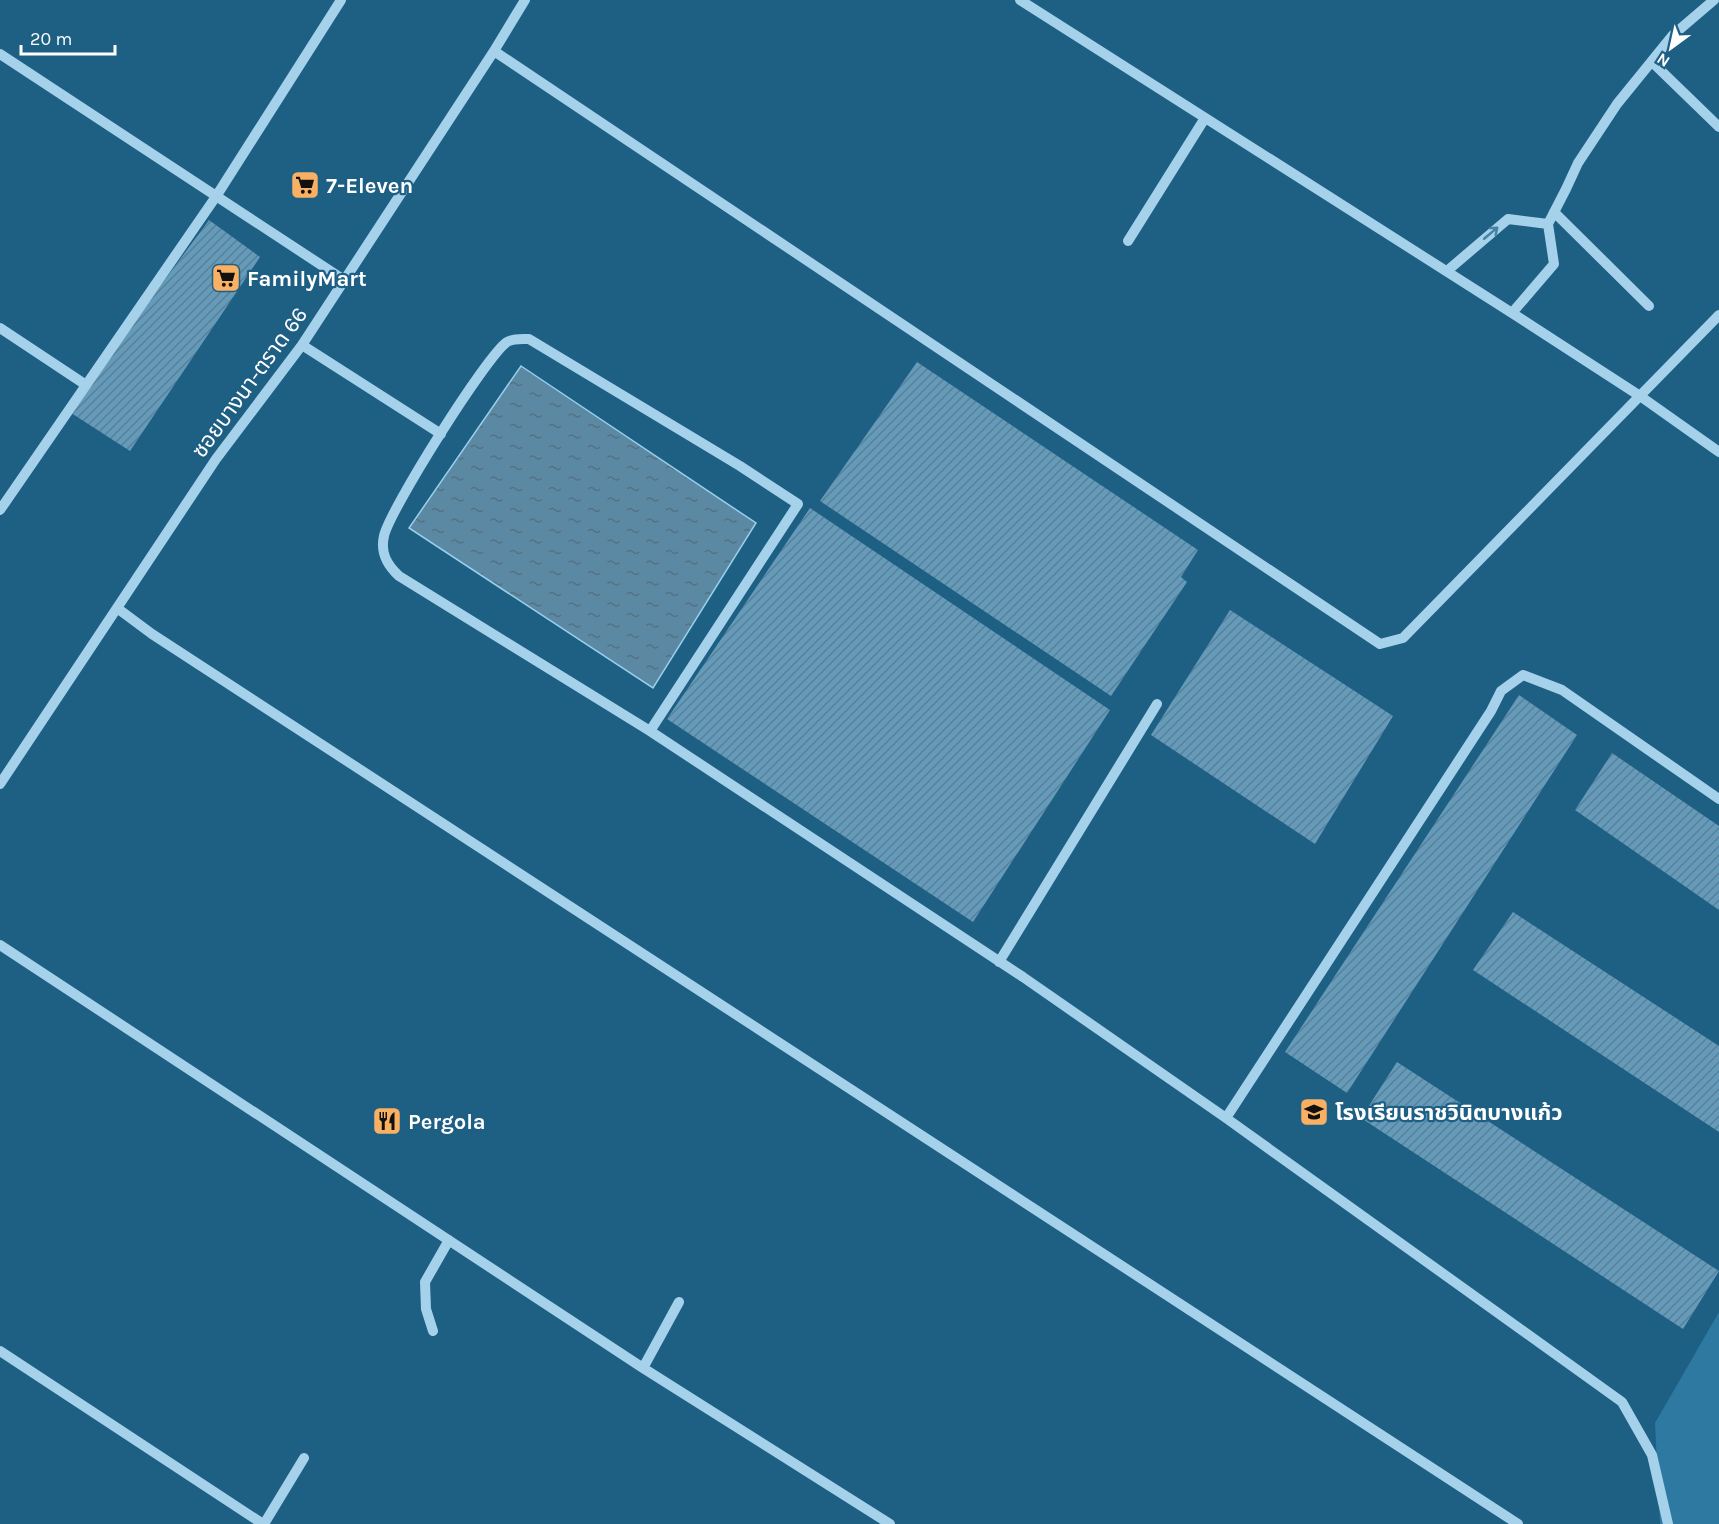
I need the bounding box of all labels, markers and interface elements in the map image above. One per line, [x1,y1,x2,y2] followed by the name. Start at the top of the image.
[21,18,116,56] scale bar
[1641,18,1701,78] north arrow
[30,28,72,50] text: 20 m
[1653,49,1673,71] text: N
[289,169,321,201] supermarket icon: 7-Eleven
[326,173,413,199] place label: 7-Eleven
[1483,227,1499,240] one-way arrow
[210,262,242,294] supermarket icon: FamilyMart
[247,266,367,292] place label: FamilyMart
[186,302,313,463] street label: ซอยบางนา-ตราด 66
[1298,1096,1330,1128] school or university icon: โรงเรียนราชวินิตบางแก้ว
[1335,1100,1563,1126] place label: โรงเรียนราชวินิตบางแก้ว
[371,1105,403,1137] restaurant icon: Pergola
[408,1109,486,1135] place label: Pergola

